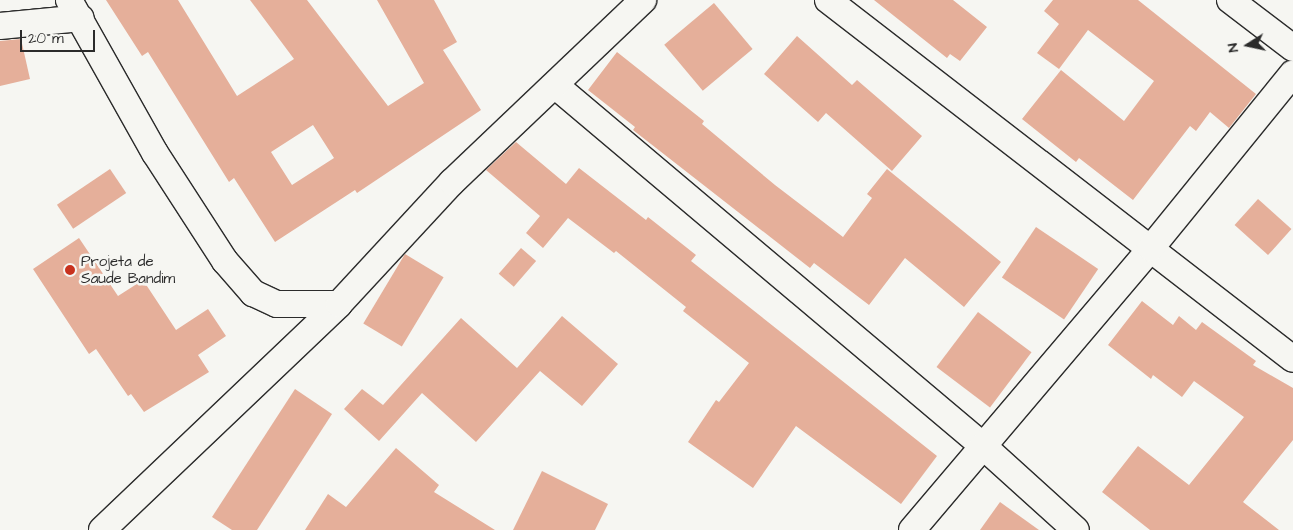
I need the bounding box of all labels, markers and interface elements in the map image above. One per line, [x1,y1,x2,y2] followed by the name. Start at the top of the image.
[22,20,98,52] scale bar
[1223,20,1273,70] north arrow
[28,28,64,49] text: 20 m
[1223,42,1244,54] text: N
[81,252,175,287] place label: Projeta de Saude Bandim
[63,263,77,277] marker: Projeta de Saude Bandim

